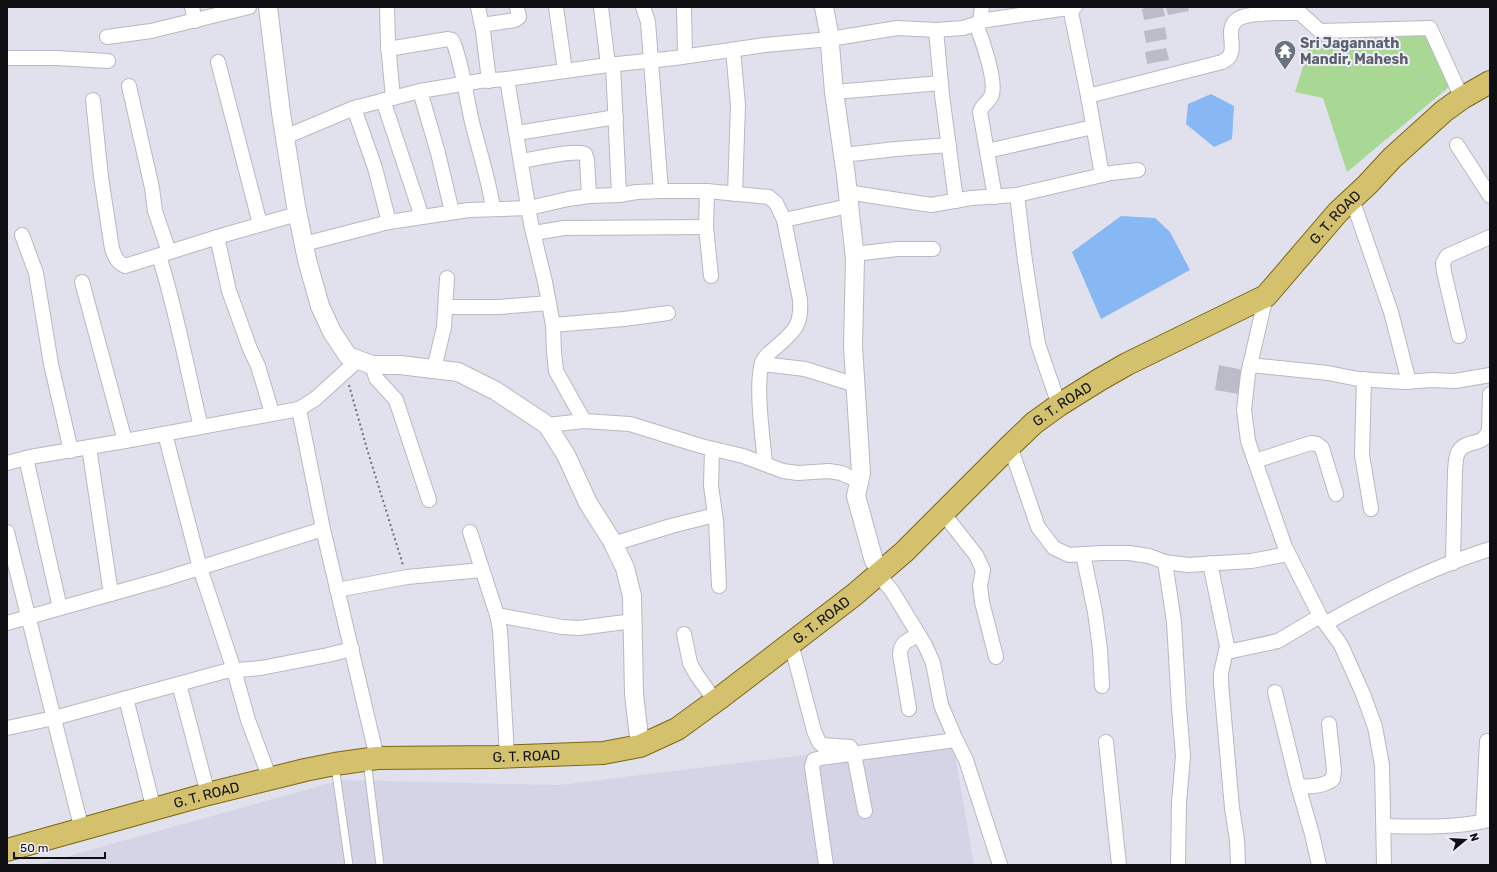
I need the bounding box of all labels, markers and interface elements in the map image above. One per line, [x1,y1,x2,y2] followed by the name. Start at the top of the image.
[1300,35,1408,68] place label: Sri Jagannath Mandir, Mahesh
[1272,38,1298,71] temple icon: Sri Jagannath Mandir, Mahesh
[1306,187,1364,248] street label: G. T. ROAD
[1029,378,1095,430] street label: G. T. ROAD
[789,593,853,647] street label: G. T. ROAD
[492,746,560,766] street label: G. T. ROAD
[172,778,241,812] street label: G. T. ROAD
[1445,820,1485,860] north arrow
[1467,831,1481,843] text: N
[14,834,105,860] scale bar
[20,841,48,855] text: 50 m

